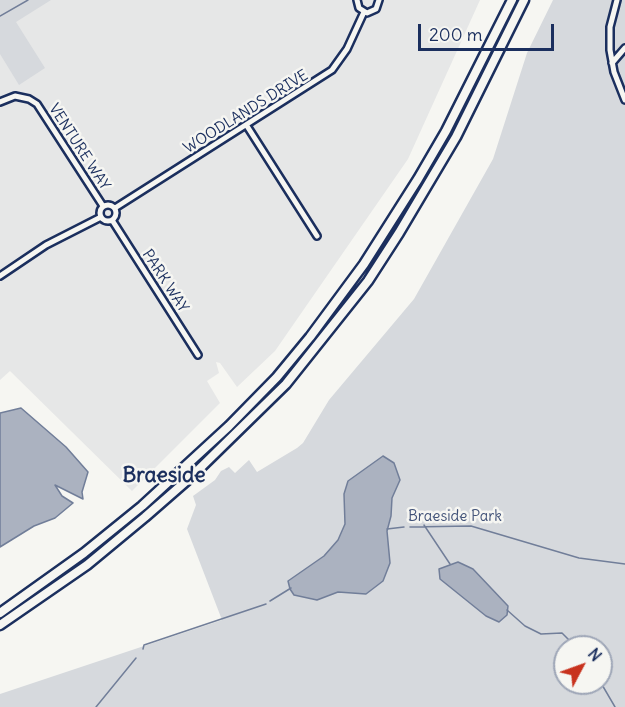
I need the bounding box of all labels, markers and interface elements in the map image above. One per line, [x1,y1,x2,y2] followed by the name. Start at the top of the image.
[421,12,558,50] scale bar
[429,23,483,46] text: 200 m
[181,66,311,158] street label: WOODLANDS DRIVE
[44,101,114,193] street label: VENTURE WAY
[138,246,192,316] street label: PARK WAY
[122,463,206,489] district label: Braeside
[408,508,502,526] park label: Braeside Park
[553,635,613,695] north arrow
[584,644,606,665] text: N

